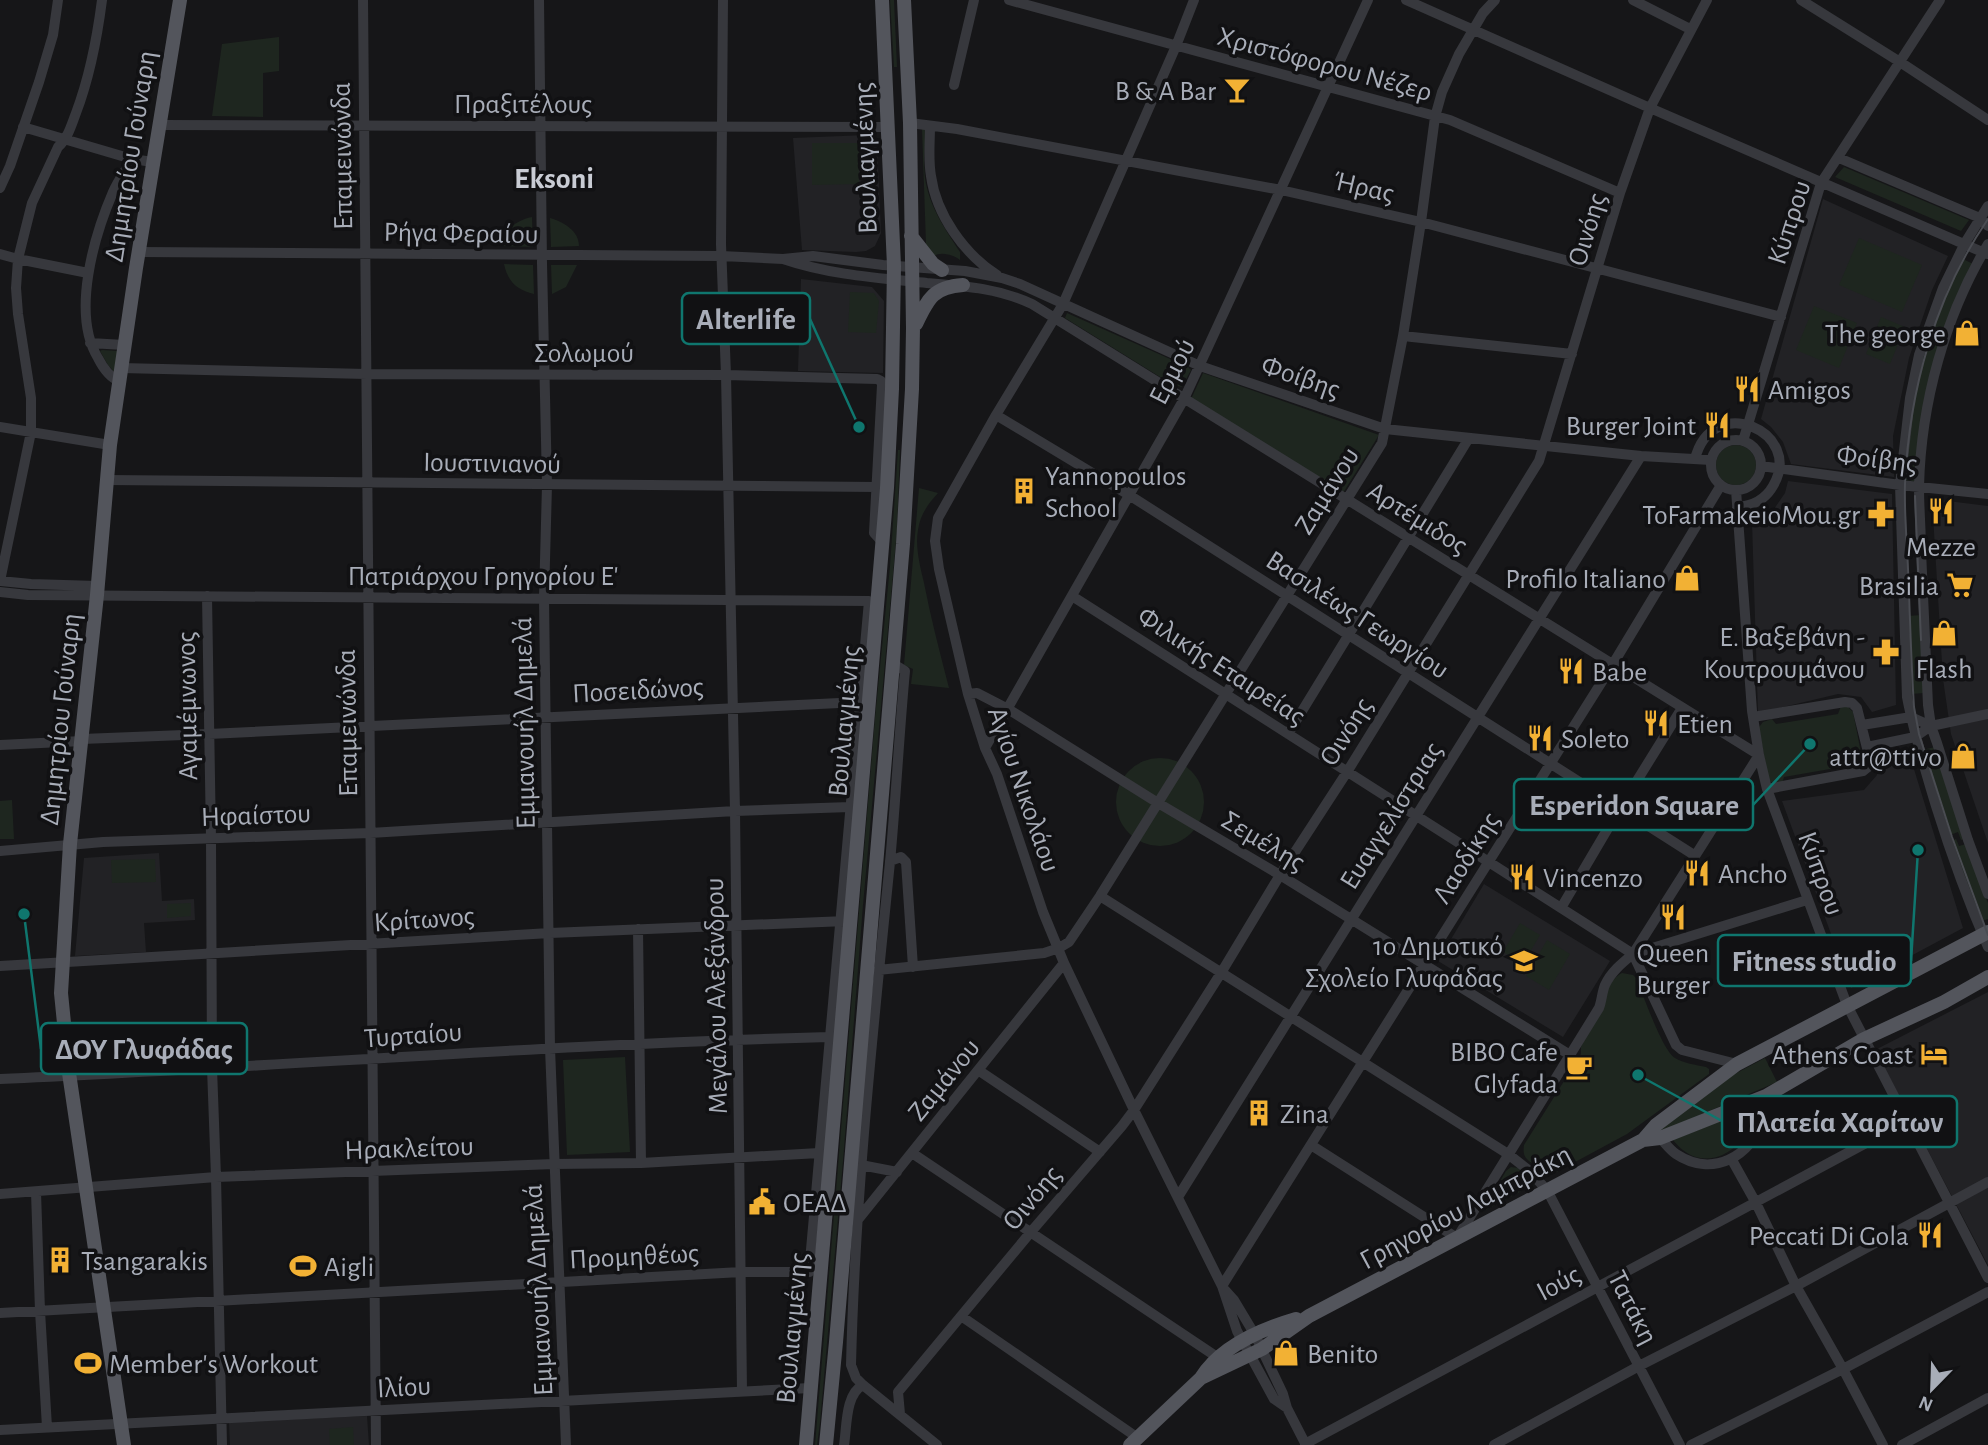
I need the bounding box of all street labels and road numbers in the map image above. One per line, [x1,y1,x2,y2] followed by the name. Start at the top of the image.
[1214,23,1435,107] street label: Χριστόφορου Νέζερ
[100,49,161,264] street label: Δημητρίου Γούναρη
[849,81,883,234] street label: Βουλιαγμένης
[328,82,358,230] street label: Επαμεινώνδα
[454,91,592,119] street label: Πραξιτέλους
[1330,167,1397,209] street label: Ήρας
[1763,177,1817,268] street label: Κύπρου
[1564,190,1612,269] street label: Οινόης
[383,219,539,249] street label: Ρήγα Φεραίου
[1145,335,1201,409] street label: Ερμού
[534,340,634,368] street label: Σολωμού
[1257,351,1343,404] street label: Φοίβης
[1835,441,1919,479] street label: Φοίβης
[1290,443,1365,539] street label: Ζαμάνου
[423,449,561,479] street label: Ιουστινιανού
[1362,477,1472,560] street label: Αρτέμιδος
[1261,546,1453,685] street label: Βασιλέως Γεωργίου
[348,563,618,591] street label: Πατριάρχου Γρηγορίου E'
[1132,602,1310,731] street label: Φιλικής Εταιρείας
[36,612,86,827] street label: Δημητρίου Γούναρη
[509,617,541,829] street label: Εμμανουήλ Δημελά
[173,631,203,781] street label: Αγαμέμνωνος
[824,644,866,798] street label: Βουλιαγμένης
[333,649,363,797] street label: Επαμεινώνδα
[572,674,705,708] street label: Ποσειδώνος
[1315,693,1378,771] street label: Οινόης
[982,704,1064,876] street label: Αγίου Νικολάου
[1335,737,1448,895] street label: Ευαγγελίστριας
[201,800,312,832] street label: Ηφαίστου
[1216,806,1310,877] street label: Σεμέλης
[1428,807,1506,909] street label: Λαοδίκης
[1792,828,1848,919] street label: Κύπρου
[701,877,733,1114] street label: Μεγάλου Αλεξάνδρου
[373,903,476,937] street label: Κρίτωνος
[363,1019,463,1053] street label: Τυρταίου
[903,1034,986,1127] street label: Ζαμάνου
[344,1133,474,1165] street label: Ηρακλείτου
[1356,1140,1576,1275] street label: Γρηγορίου Λαμπράκη
[998,1161,1067,1236] street label: Οινόης
[519,1183,559,1397] street label: Εμμανουήλ Δημελά
[569,1240,700,1274] street label: Προμηθέως
[772,1251,814,1405] street label: Βουλιαγμένης
[1532,1261,1586,1307] street label: Ιούς
[1602,1267,1663,1349] street label: Τατάκη
[376,1373,432,1403] street label: Ιλίου

